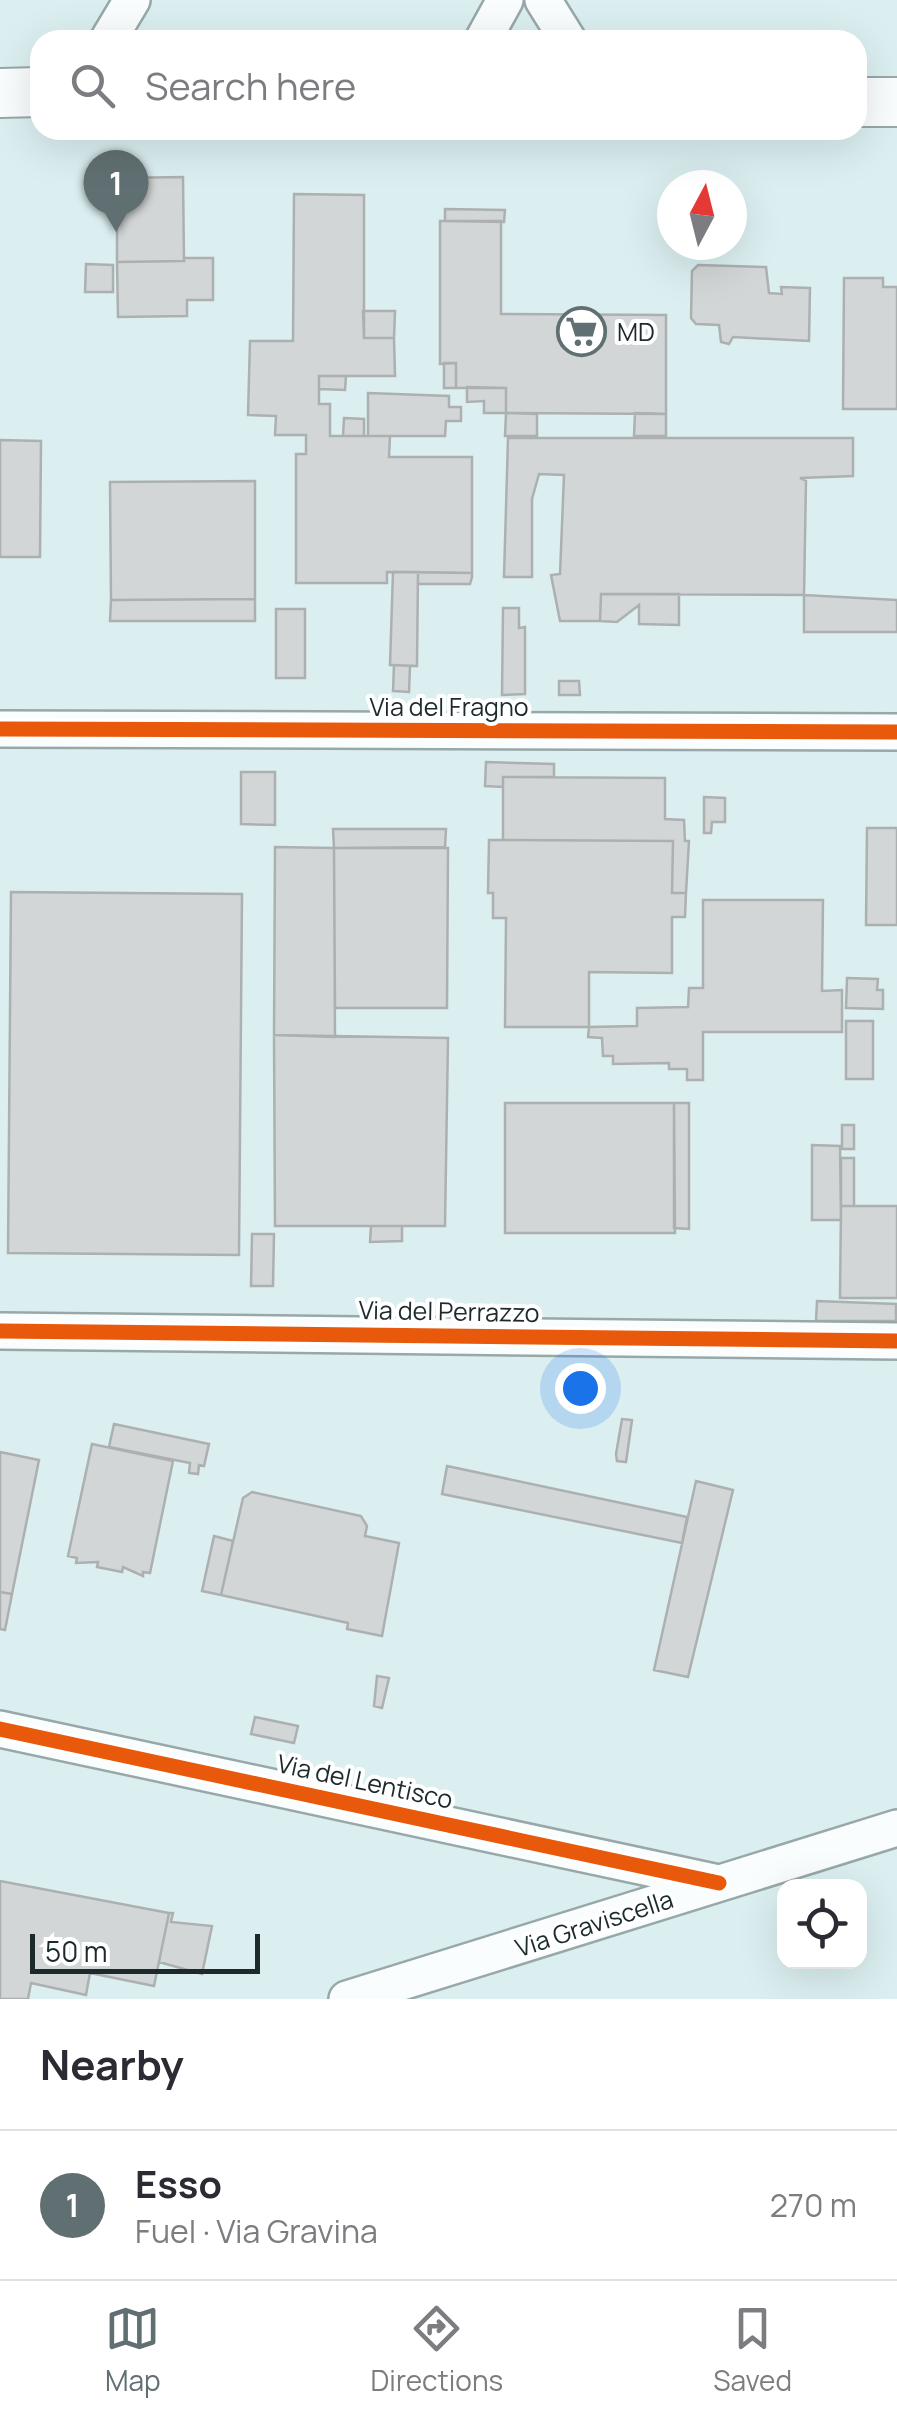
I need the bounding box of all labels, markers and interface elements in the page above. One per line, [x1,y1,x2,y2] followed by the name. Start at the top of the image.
[30,30,867,140] search box
[65,58,120,113] icon: search
[145,59,356,111] text: Search here
[84,150,148,232] pin: 1
[657,170,747,260] north arrow
[556,305,608,357] supermarket icon: MD
[617,314,655,349] place label: MD
[370,689,528,724] street label: Via del Fragno
[358,1292,540,1330] street label: Via del Perrazzo
[555,1363,606,1414] your location
[274,1745,456,1817] street label: Via del Lentisco
[777,1879,867,1969] map controls
[777,1879,867,1969] button: locate
[511,1881,677,1965] street label: Via Graviscella
[30,1929,260,1974] scale bar
[45,1932,108,1970] text: 50 m
[40,2035,184,2093] text: Nearby
[135,2157,222,2209] text: Esso
[65,2183,80,2227] text: 1
[770,2183,857,2227] text: 270 m
[135,2209,378,2253] text: Fuel · Via Gravina
[105,2301,161,2399] tab: Map
[371,2301,503,2399] tab: Directions
[713,2301,792,2399] tab: Saved

